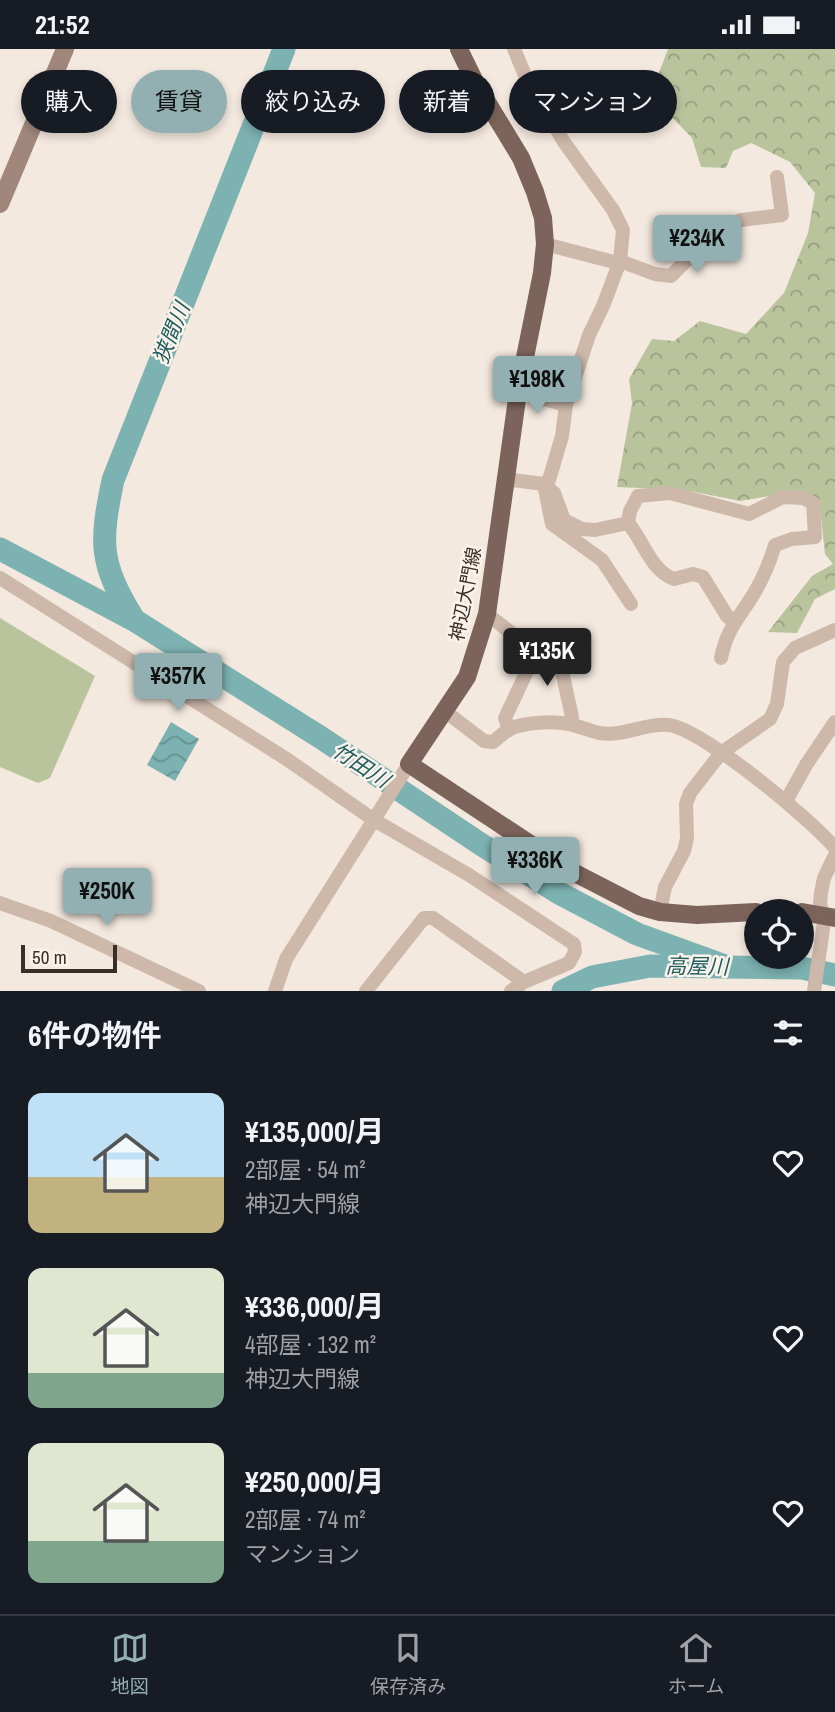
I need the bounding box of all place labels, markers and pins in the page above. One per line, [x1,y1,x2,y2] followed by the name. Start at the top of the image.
[648,215,746,275] pin: ¥234K
[488,357,586,416] pin: ¥198K
[498,629,596,688] pin: ¥135K
[129,653,227,713] pin: ¥357K
[486,837,584,897] pin: ¥336K
[58,869,156,928] pin: ¥250K

